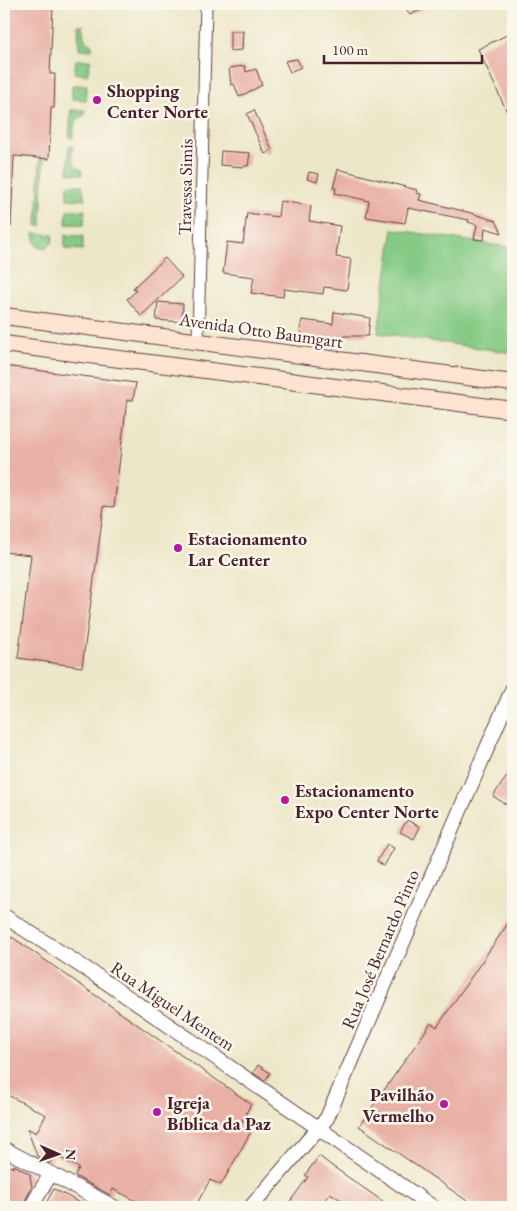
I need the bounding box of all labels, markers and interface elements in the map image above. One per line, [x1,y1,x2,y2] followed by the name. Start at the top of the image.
[324,32,482,64] scale bar
[332,40,369,59] text: 100 m
[107,79,209,123] place label: Shopping Center Norte
[91,94,103,106] marker: Shopping Center Norte
[173,138,197,236] street label: Travessa Simis
[177,307,345,353] street label: Avenida Otto Baumgart
[188,527,307,571] place label: Estacionamento Lar Center
[172,542,184,554] marker: Estacionamento Lar Center
[295,779,439,823] place label: Estacionamento Expo Center Norte
[279,794,291,806] marker: Estacionamento Expo Center Norte
[336,866,424,1032] street label: Rua José Bernardo Pinto
[106,956,240,1056] street label: Rua Miguel Mentem
[362,1083,434,1127] place label: Pavilhão Vermelho
[167,1091,271,1135] place label: Igreja Bíblica da Paz
[438,1098,450,1110] marker: Pavilhão Vermelho
[151,1106,163,1118] marker: Igreja Bíblica da Paz
[32,1128,82,1178] north arrow
[62,1148,80,1161] text: N

